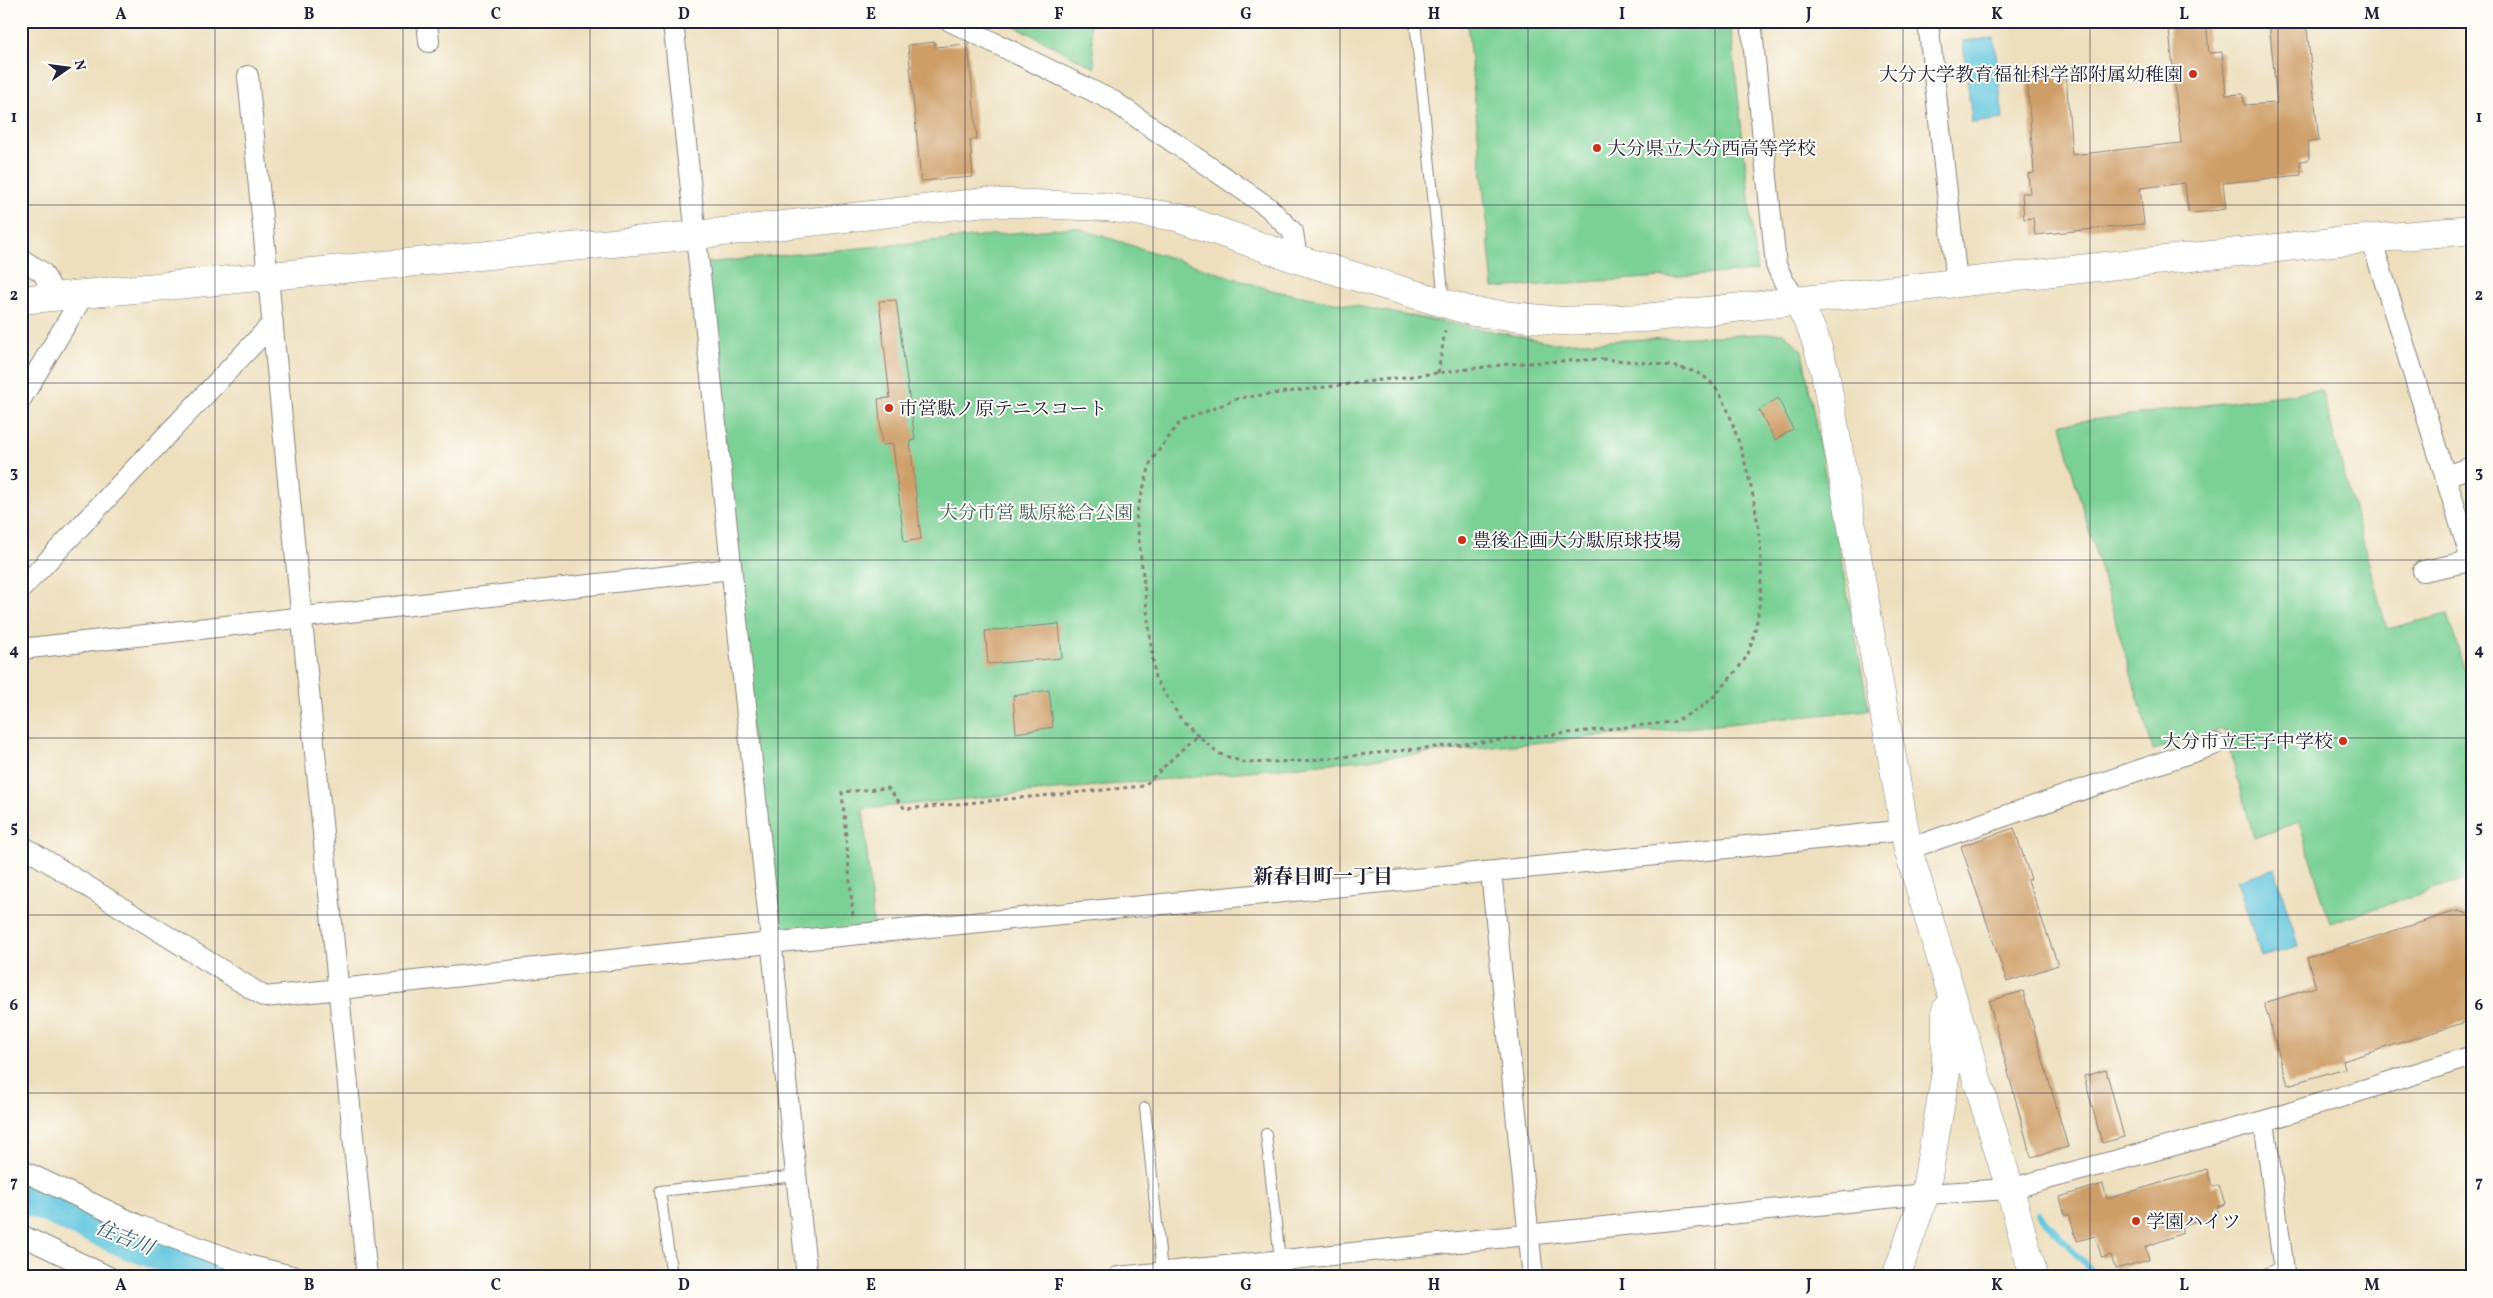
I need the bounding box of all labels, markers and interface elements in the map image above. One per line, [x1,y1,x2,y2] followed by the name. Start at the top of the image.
[115,4,127,26] text: A
[304,4,315,26] text: B
[491,4,501,26] text: C
[678,4,690,26] text: D
[866,4,876,26] text: E
[1054,4,1064,26] text: F
[1240,4,1252,26] text: G
[1428,4,1440,26] text: H
[1619,4,1625,26] text: I
[1805,4,1812,26] text: J
[1991,4,2003,26] text: K
[2179,4,2189,26] text: L
[2364,4,2380,26] text: M
[42,42,92,92] north arrow
[69,58,90,72] text: N
[1879,63,2183,89] place label: 大分大学教育福祉科学部附属幼稚園
[2187,68,2199,80] marker: 大分大学教育福祉科学部附属幼稚園
[11,107,17,129] text: 1
[2476,107,2482,129] text: 1
[1607,137,1816,163] place label: 大分県立大分西高等学校
[1591,142,1603,154] marker: 大分県立大分西高等学校
[10,285,18,307] text: 2
[2475,285,2483,307] text: 2
[899,397,1107,423] place label: 市営駄ノ原テニスコート
[883,402,895,414] marker: 市営駄ノ原テニスコート
[10,462,18,484] text: 3
[2475,462,2483,484] text: 3
[939,501,1133,527] park label: 大分市営 駄原総合公園
[1472,529,1681,555] place label: 豊後企画大分駄原球技場
[1456,534,1468,546] marker: 豊後企画大分駄原球技場
[9,640,19,662] text: 4
[2474,640,2484,662] text: 4
[2162,730,2333,756] place label: 大分市立王子中学校
[2337,735,2349,747] marker: 大分市立王子中学校
[10,817,18,839] text: 5
[2475,817,2483,839] text: 5
[1253,864,1393,892] district label: 新春日町一丁目
[10,995,19,1017] text: 6
[2475,995,2484,1017] text: 6
[10,1172,18,1194] text: 7
[2475,1172,2483,1194] text: 7
[2146,1210,2241,1236] place label: 学園ハイツ
[91,1215,159,1264] water label: 住吉川
[2130,1215,2142,1227] marker: 学園ハイツ
[115,1275,127,1297] text: A
[304,1275,315,1297] text: B
[491,1275,501,1297] text: C
[678,1275,690,1297] text: D
[866,1275,876,1297] text: E
[1054,1275,1064,1297] text: F
[1240,1275,1252,1297] text: G
[1428,1275,1440,1297] text: H
[1619,1275,1625,1297] text: I
[1805,1275,1812,1297] text: J
[1991,1275,2003,1297] text: K
[2179,1275,2189,1297] text: L
[2364,1275,2380,1297] text: M

